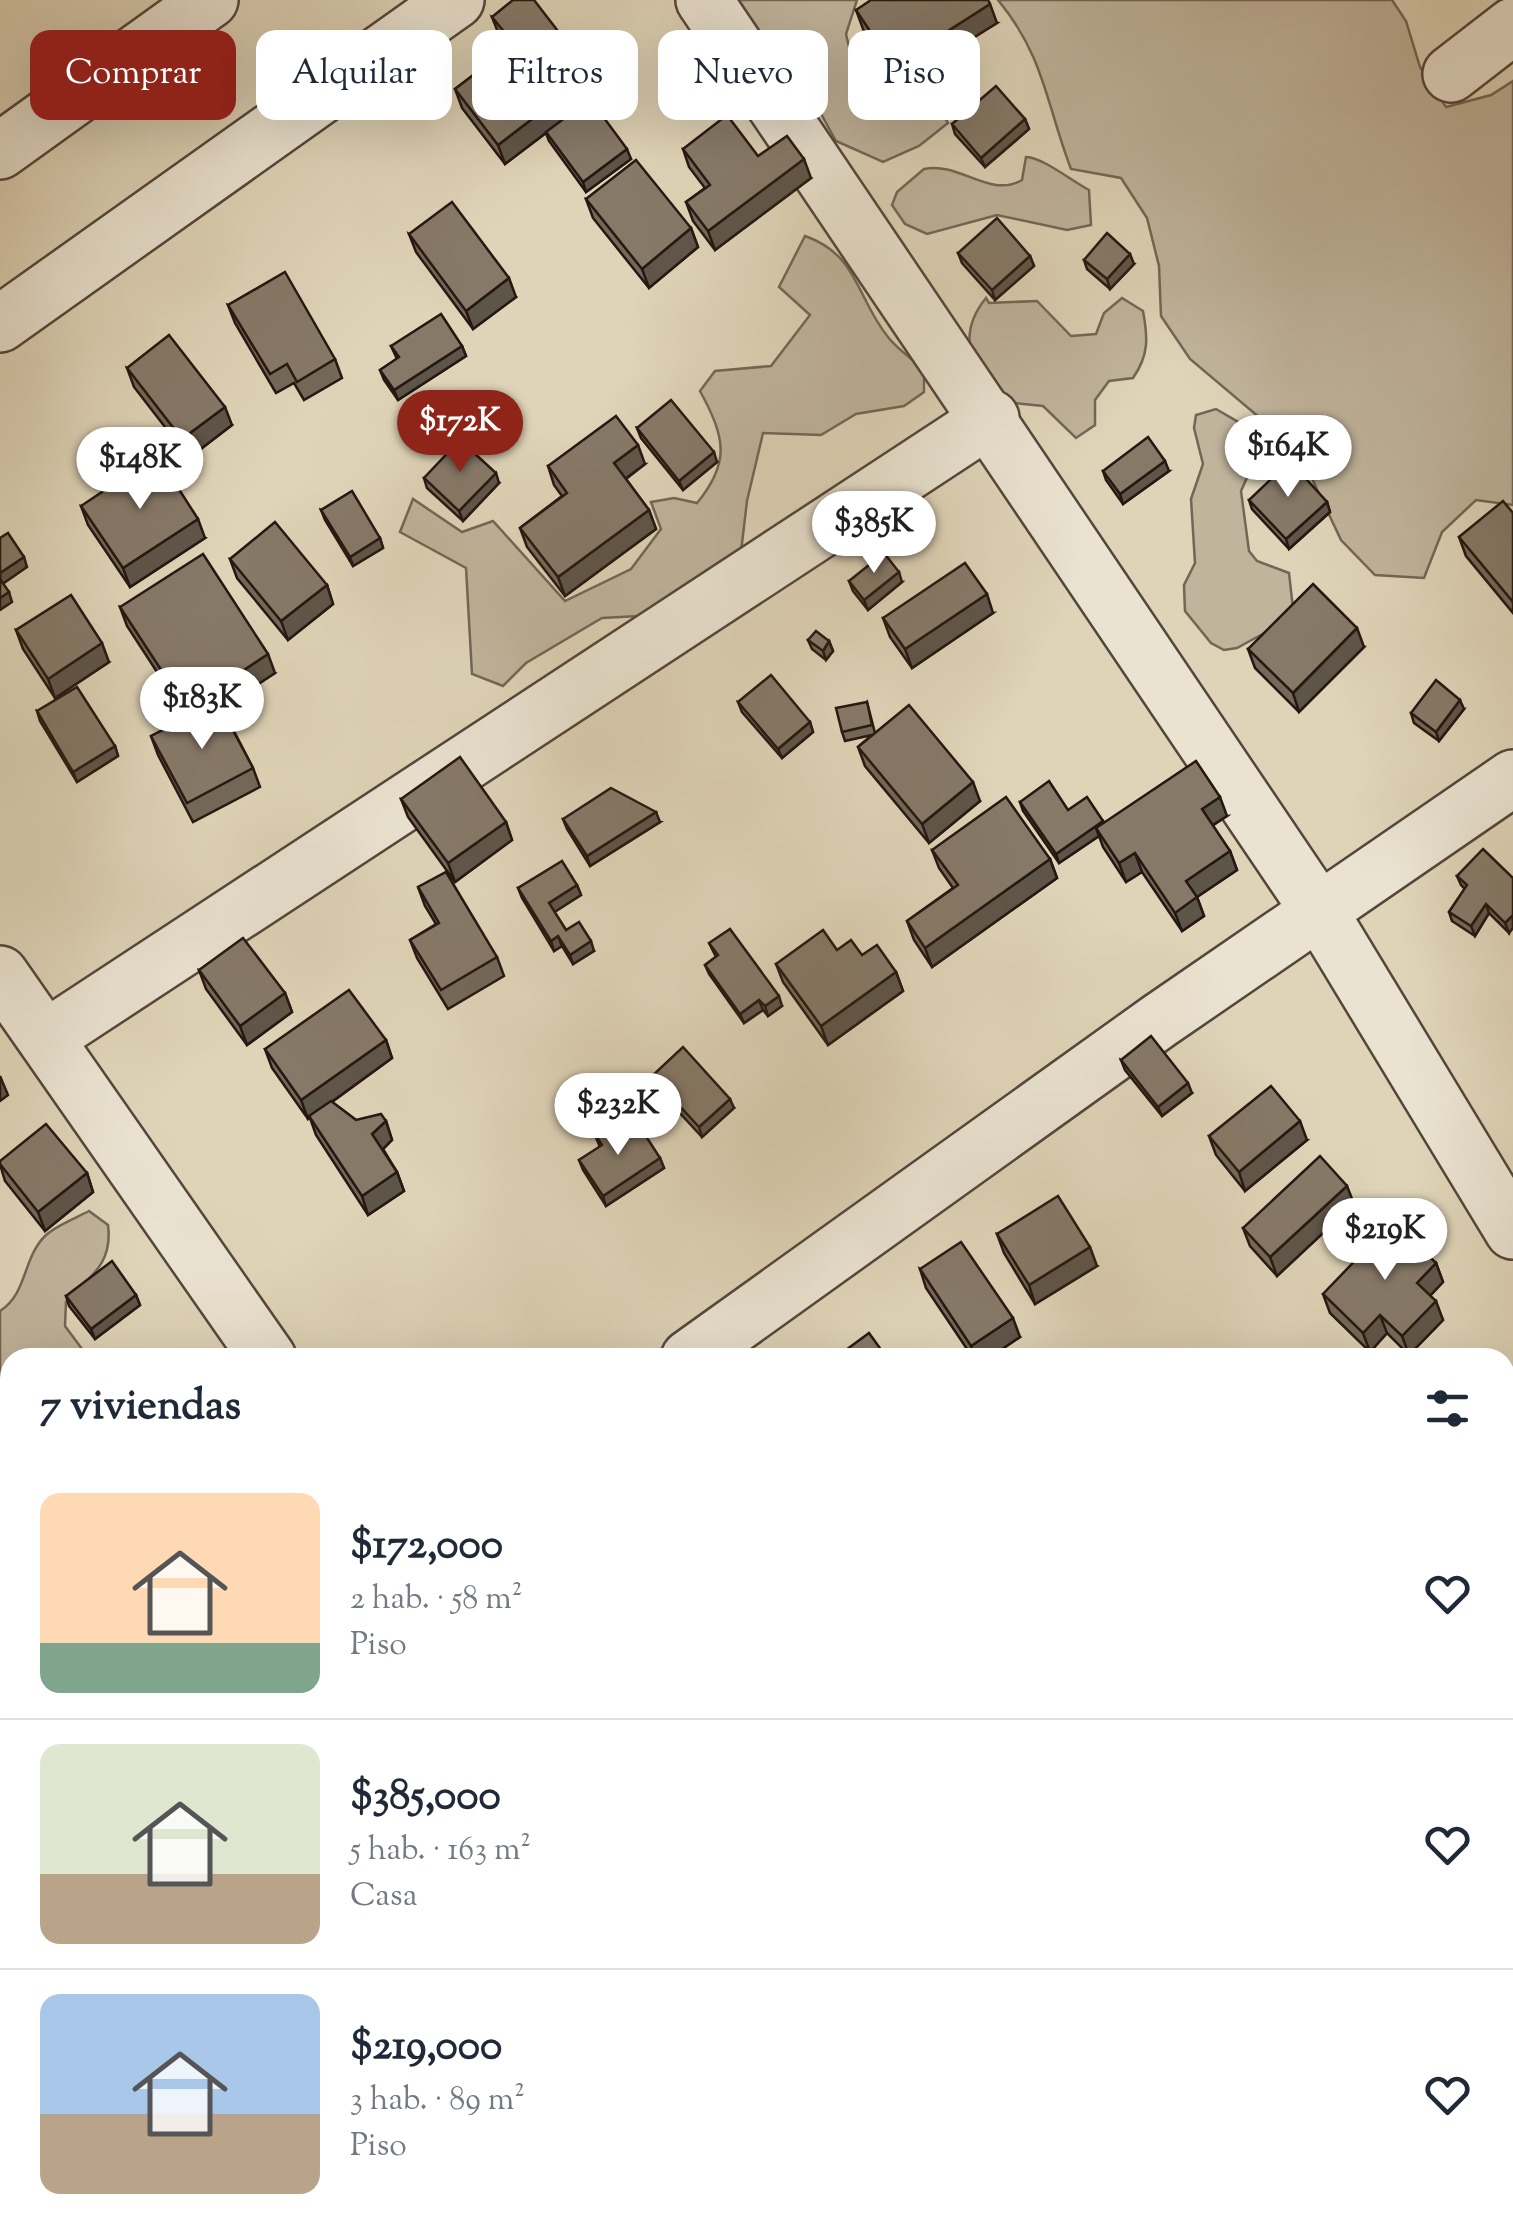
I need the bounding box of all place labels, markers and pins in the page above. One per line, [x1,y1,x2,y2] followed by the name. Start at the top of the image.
[390,390,530,475] pin: $172K
[1218,415,1358,500] pin: $164K
[70,427,210,512] pin: $148K
[804,491,944,576] pin: $385K
[132,667,272,752] pin: $183K
[548,1073,688,1158] pin: $232K
[1315,1198,1455,1283] pin: $219K

